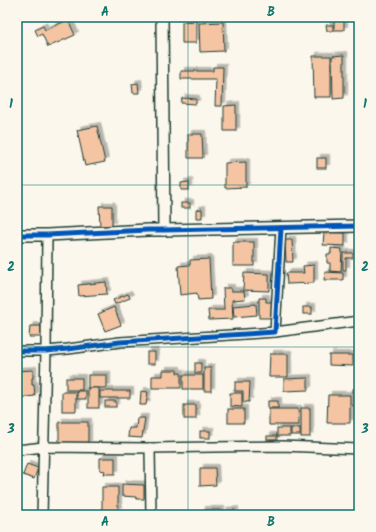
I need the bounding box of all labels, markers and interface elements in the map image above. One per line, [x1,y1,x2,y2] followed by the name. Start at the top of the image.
[101,2,109,23] text: A
[267,2,275,23] text: B
[9,94,13,115] text: 1
[363,94,367,115] text: 1
[7,257,15,278] text: 2
[361,257,369,278] text: 2
[6,419,15,440] text: 3
[360,419,369,440] text: 3
[101,512,109,532] text: A
[267,512,275,532] text: B

